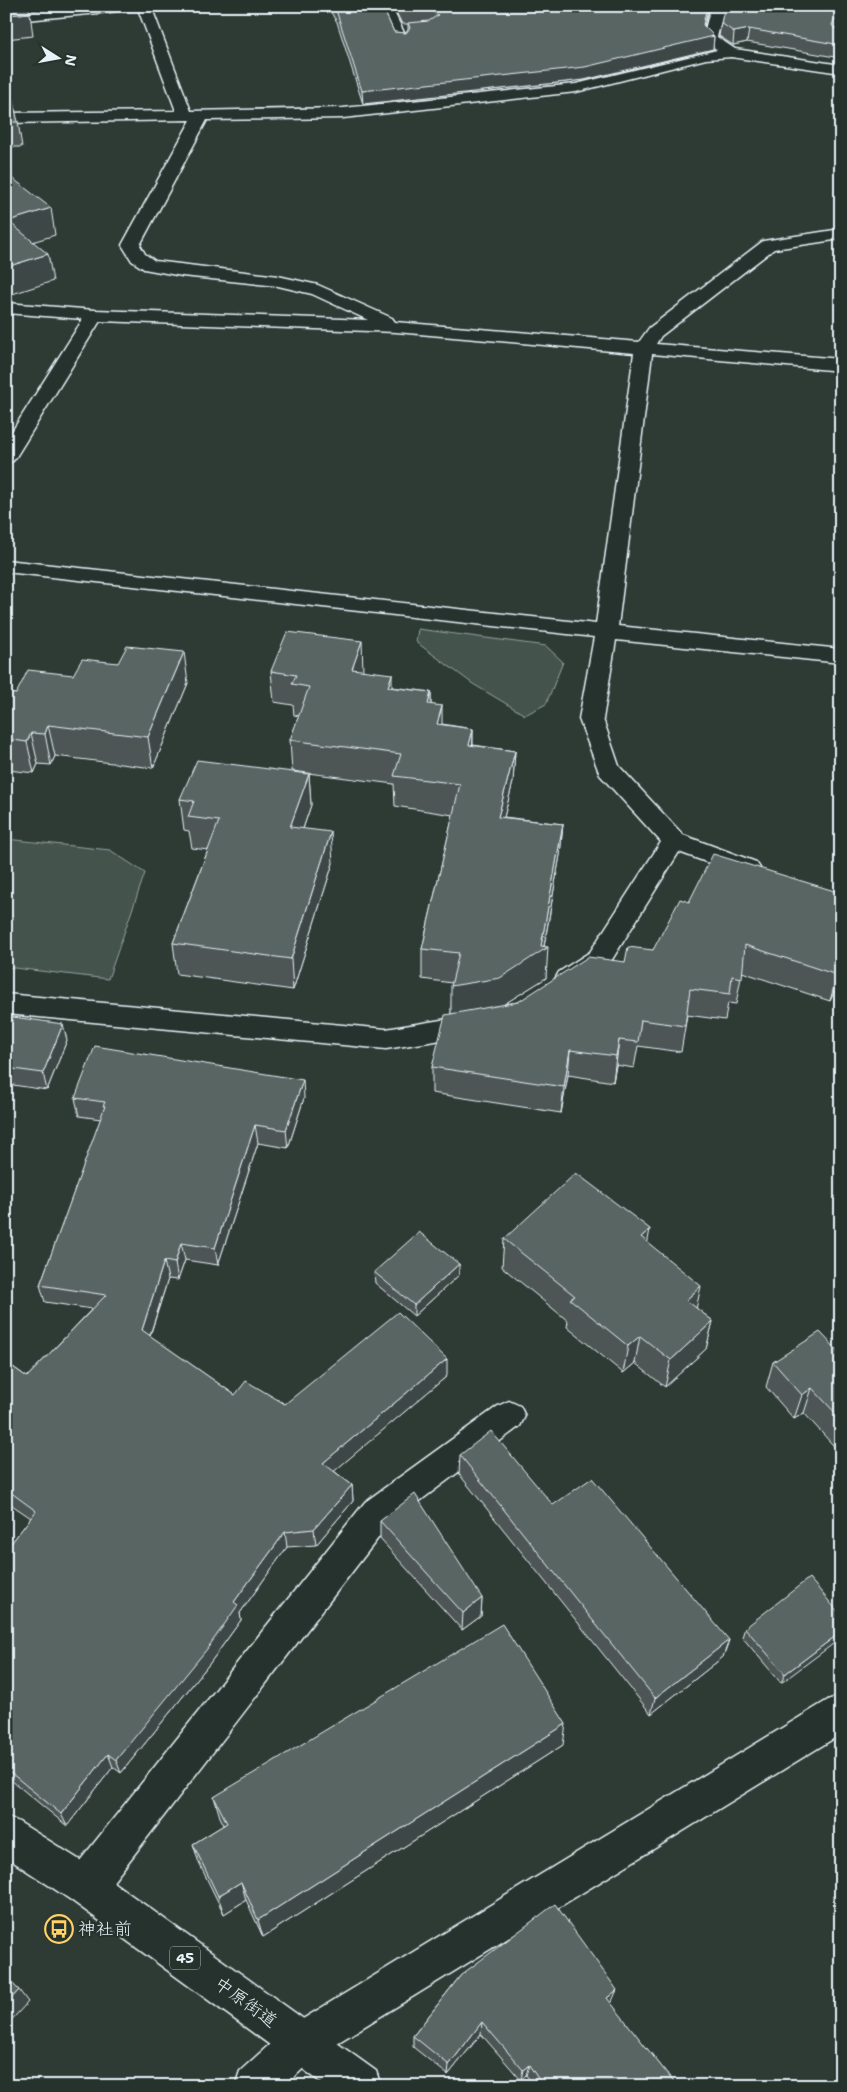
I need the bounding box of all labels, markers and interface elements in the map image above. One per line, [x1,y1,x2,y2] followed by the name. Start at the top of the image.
[32,32,82,82] north arrow
[61,53,81,68] text: N
[44,1914,74,1944] bus stop icon: 神社前
[78,1917,132,1941] place label: 神社前
[170,1946,200,1970] road number: 45
[210,1971,282,2033] street label: 中原街道

